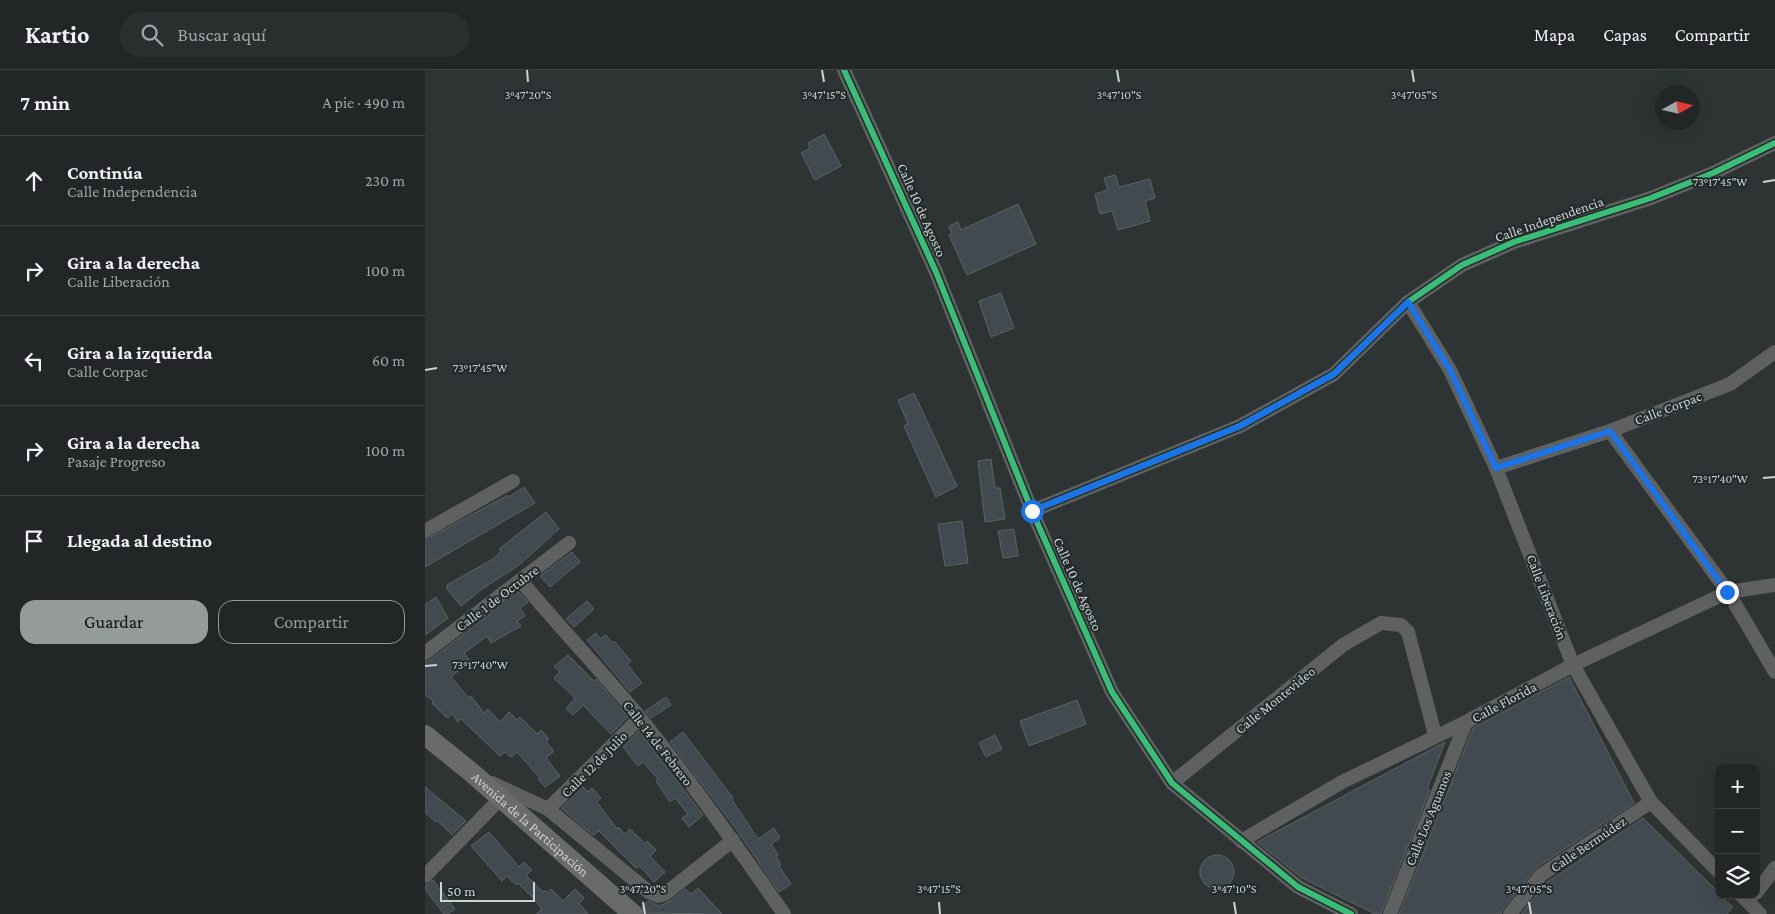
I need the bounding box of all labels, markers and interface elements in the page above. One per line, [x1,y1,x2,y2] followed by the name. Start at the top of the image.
[120,12,470,57] search box
[25,21,90,48] text: Kartio
[138,21,166,49] icon: search
[178,24,266,45] text: Buscar aquí
[1534,25,1575,45] text: Mapa
[1603,25,1647,45] text: Capas
[1675,25,1750,45] text: Compartir
[1655,85,1700,130] north arrow
[505,88,552,102] text: 3°47'20"S
[802,88,846,102] text: 3°47'15"S
[1097,88,1142,102] text: 3°47'10"S
[1391,88,1438,102] text: 3°47'05"S
[20,91,70,115] text: 7 min
[322,94,405,111] text: A pie · 490 m
[894,161,950,259] street label: Calle 10 de Agosto
[67,162,143,183] text: Continúa
[20,167,48,195] icon: ahead
[365,172,405,189] text: 230 m
[1693,175,1747,189] text: 73°17'45"W
[67,183,197,200] text: Calle Independencia
[1492,193,1606,245] street label: Calle Independencia
[67,252,200,273] text: Gira a la derecha
[20,257,48,285] icon: right
[366,262,405,279] text: 100 m
[67,273,170,290] text: Calle Liberación
[67,342,213,363] text: Gira a la izquierda
[20,347,48,375] icon: left
[372,352,405,369] text: 60 m
[453,361,507,375] text: 73°17'45"W
[67,363,148,380] text: Calle Corpac
[1632,388,1704,428] street label: Calle Corpac
[67,432,200,453] text: Gira a la derecha
[20,437,48,465] icon: right
[366,442,405,459] text: 100 m
[67,453,165,470] text: Pasaje Progreso
[1692,472,1748,486] text: 73°17'40"W
[1021,500,1044,523] route start
[20,527,48,555] icon: arrive
[67,530,212,551] text: Llegada al destino
[1050,535,1106,633] street label: Calle 10 de Agosto
[1523,552,1571,642] street label: Calle Liberación
[452,562,542,634] street label: Calle 1 de Octubre
[1716,581,1739,604] route end
[20,600,208,644] button: Guardar
[218,600,405,644] button: Compartir
[452,658,508,672] text: 73°17'40"W
[1232,663,1318,737] street label: Calle Montevideo
[1469,678,1539,726] street label: Calle Florida
[620,697,696,789] street label: Calle 14 de Febrero
[558,728,630,800] street label: Calle 12 de Julio
[1715,764,1760,899] map controls
[1715,764,1760,809] button: +
[468,768,593,880] street label: Avenida de la Participación
[1402,768,1454,868] street label: Calle Los Aguanos
[1715,809,1760,854] button: −
[1547,813,1629,875] street label: Calle Bermúdez
[1715,854,1760,899] button: layers
[440,879,535,902] scale bar
[620,882,667,896] text: 3°47'20"S
[917,882,961,896] text: 3°47'15"S
[1212,882,1257,896] text: 3°47'10"S
[1506,882,1553,896] text: 3°47'05"S
[447,883,475,899] text: 50 m

